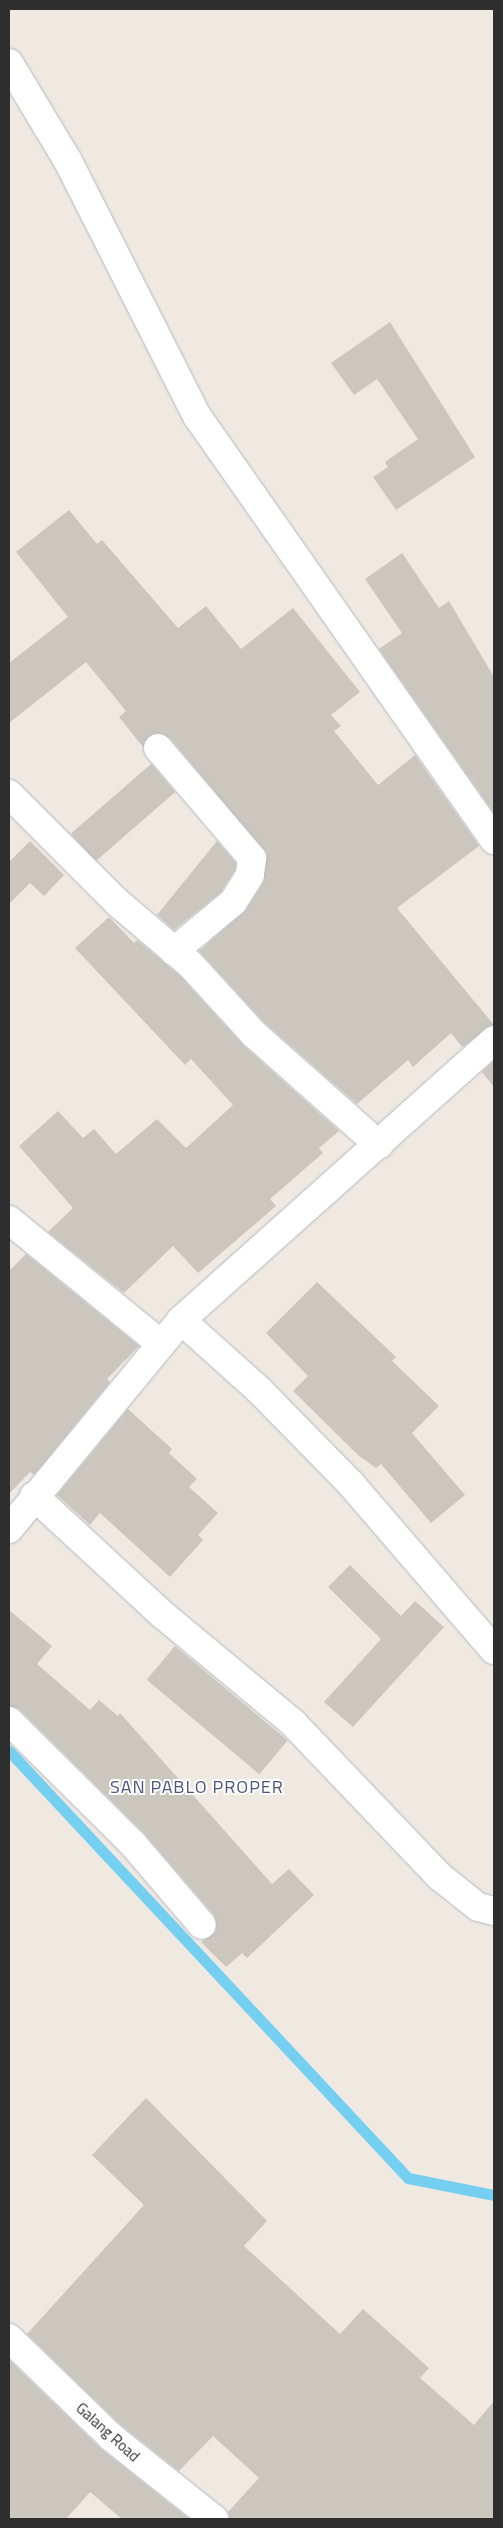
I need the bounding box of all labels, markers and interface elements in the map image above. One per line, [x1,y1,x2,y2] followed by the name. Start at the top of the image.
[108,1776,286,1798] district label: SAN PABLO PROPER
[73,2399,143,2465] street label: Galang Road

